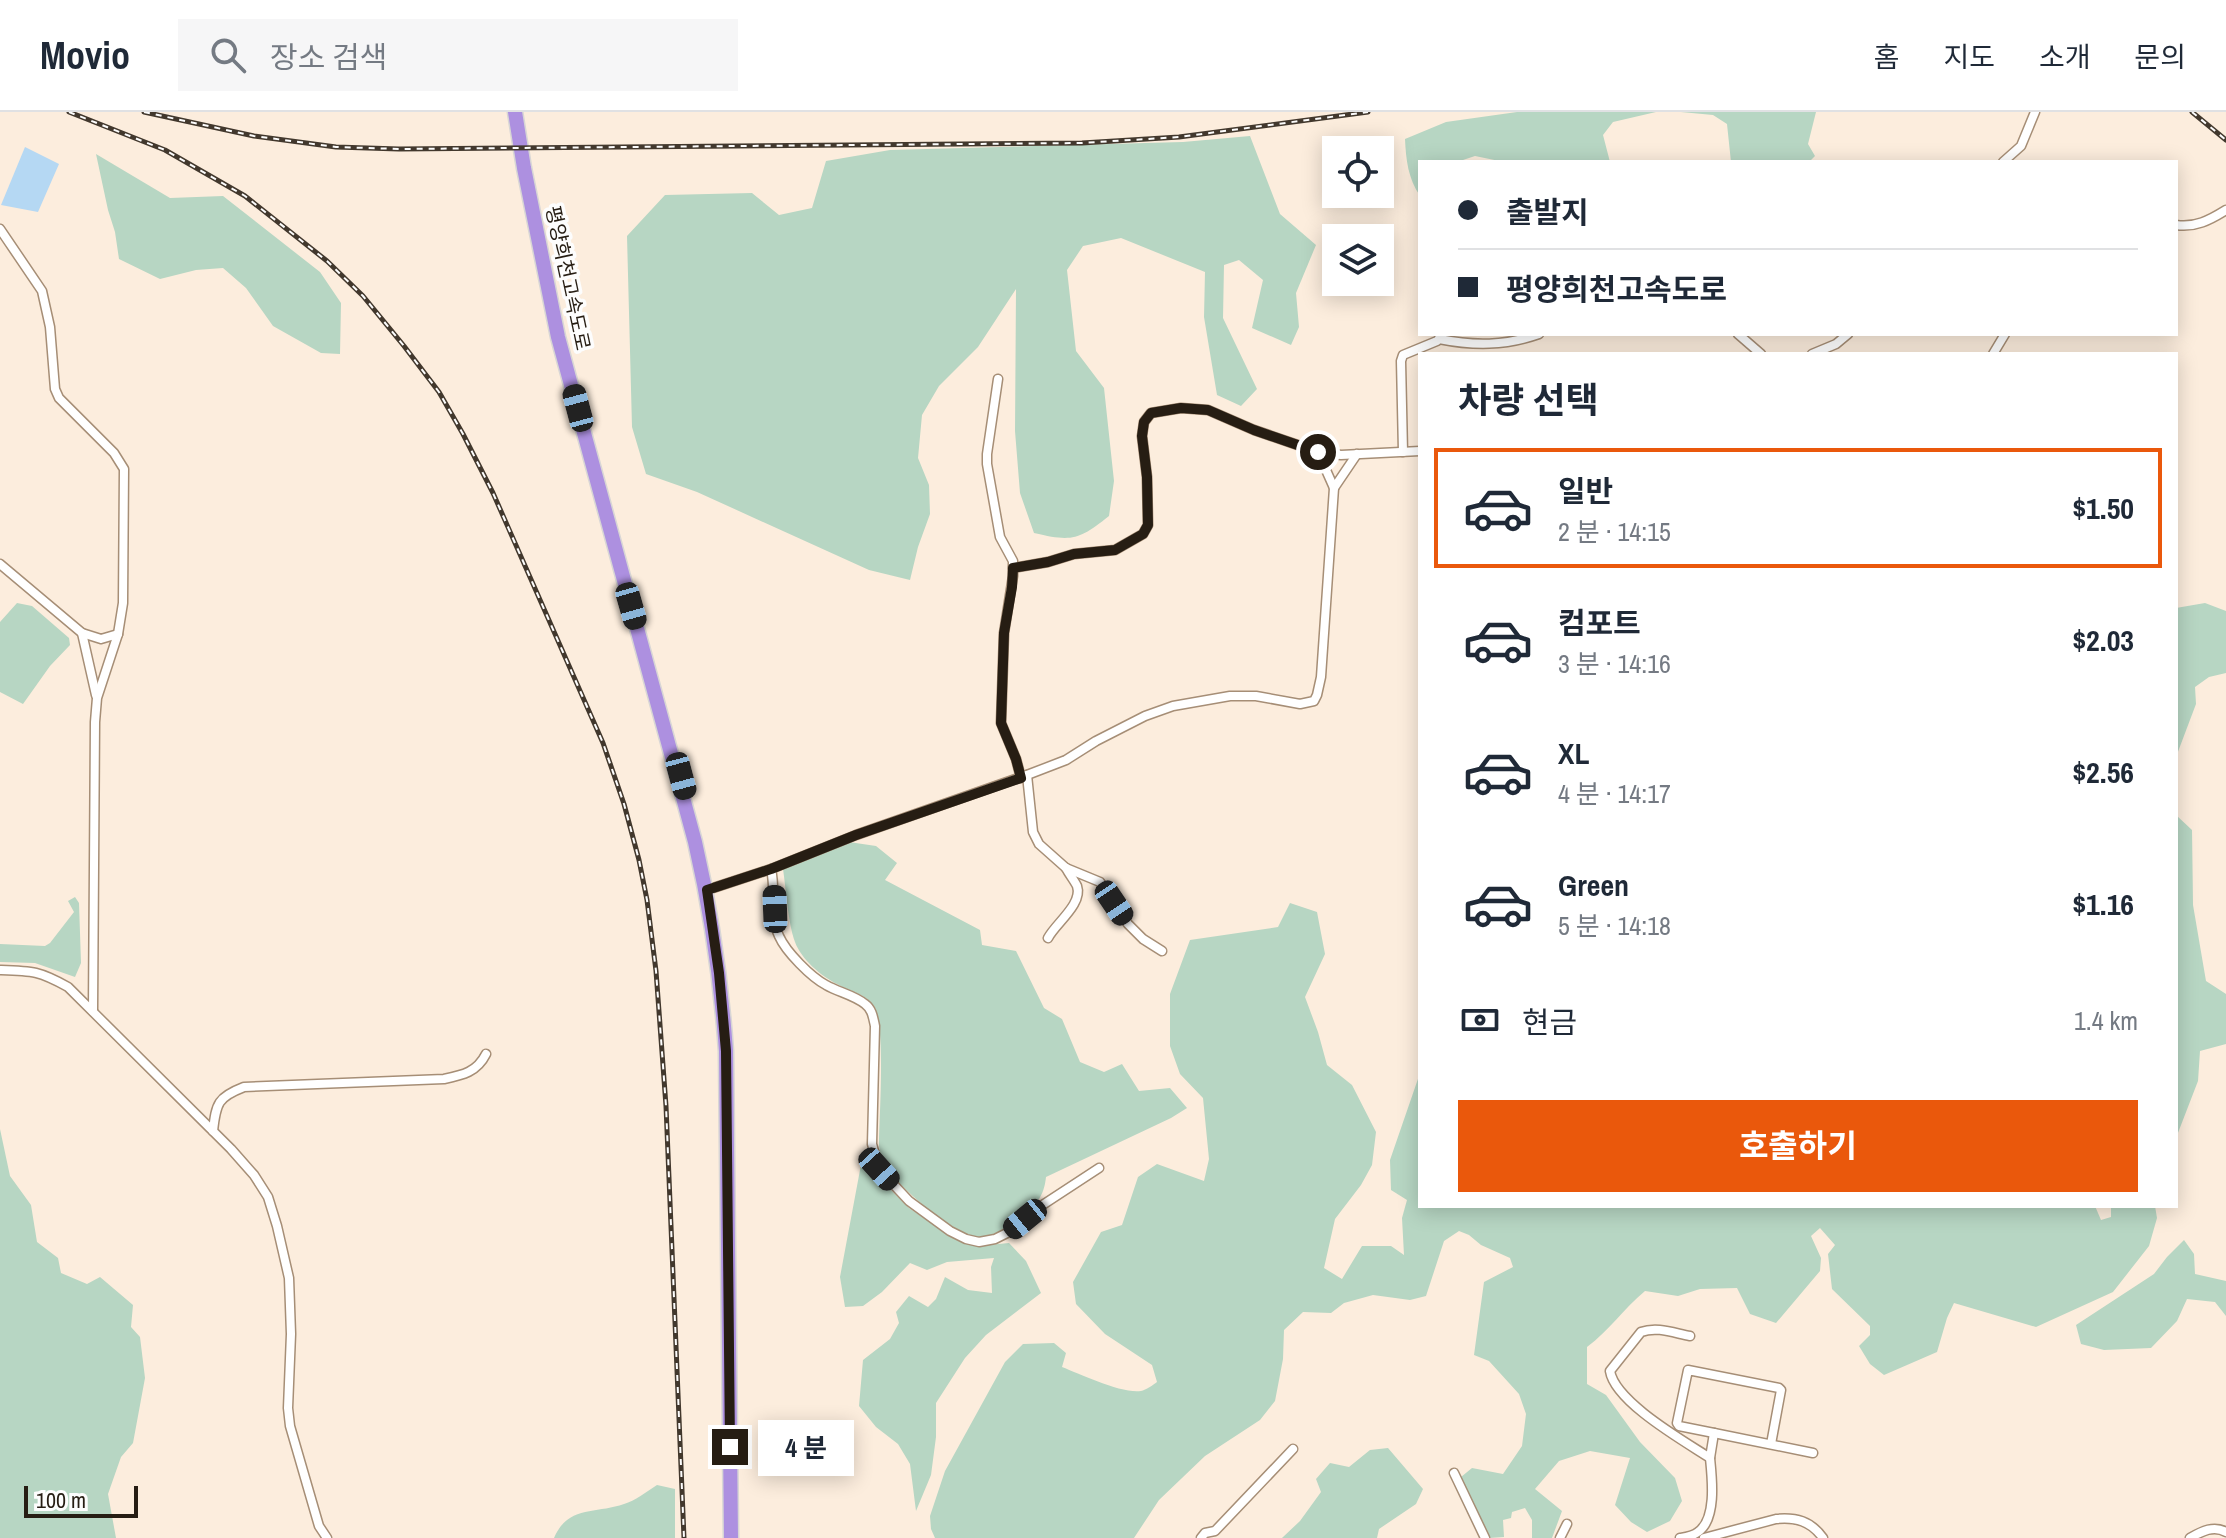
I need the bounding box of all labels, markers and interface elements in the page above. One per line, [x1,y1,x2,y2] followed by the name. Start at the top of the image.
[178,19,738,91] search box
[40,30,130,81] text: Movio
[206,33,250,77] icon: search
[270,37,387,77] text: 장소 검색
[1874,38,1899,76] text: 홈
[1943,38,1995,76] text: 지도
[2039,38,2090,76] text: 소개
[2134,38,2186,76] text: 문의
[1322,136,1394,296] map controls
[1322,136,1394,208] button: locate
[1506,192,1589,232] text: 출발지
[540,203,597,353] street label: 평양희천고속도로
[1322,224,1394,296] button: layers
[1506,269,1727,309] text: 평양희천고속도로
[1458,376,1599,424] text: 차량 선택
[560,382,596,434] car
[1300,434,1336,470] route start
[1558,471,1613,511] text: 일반
[1462,472,1534,544] icon: car
[2072,488,2134,528] text: $1.50
[1558,514,1671,549] text: 2 분 · 14:15
[613,580,649,632] car
[1558,603,1641,643] text: 컴포트
[1462,604,1534,676] icon: car
[2072,620,2134,660] text: $2.03
[1558,646,1671,681] text: 3 분 · 14:16
[1558,733,1589,773] text: XL
[1462,736,1534,808] icon: car
[663,750,699,802] car
[2072,752,2134,792] text: $2.56
[1558,776,1671,811] text: 4 분 · 14:17
[1558,865,1629,905] text: Green
[1462,868,1534,940] icon: car
[1091,876,1137,930] car
[2072,884,2134,924] text: $1.16
[762,885,788,933] car
[1558,908,1671,943] text: 5 분 · 14:18
[1458,998,1502,1042] icon: cash
[1522,1002,1577,1042] text: 현금
[2074,1003,2138,1038] text: 1.4 km
[1458,1100,2138,1192] button: 호출하기
[854,1143,904,1195] car
[999,1195,1051,1243] car
[758,1419,854,1475] callout: 4 분
[712,1429,748,1465] route end
[785,1430,827,1465] text: 4 분
[24,1482,138,1518] scale bar
[36,1485,86,1515] text: 100 m

